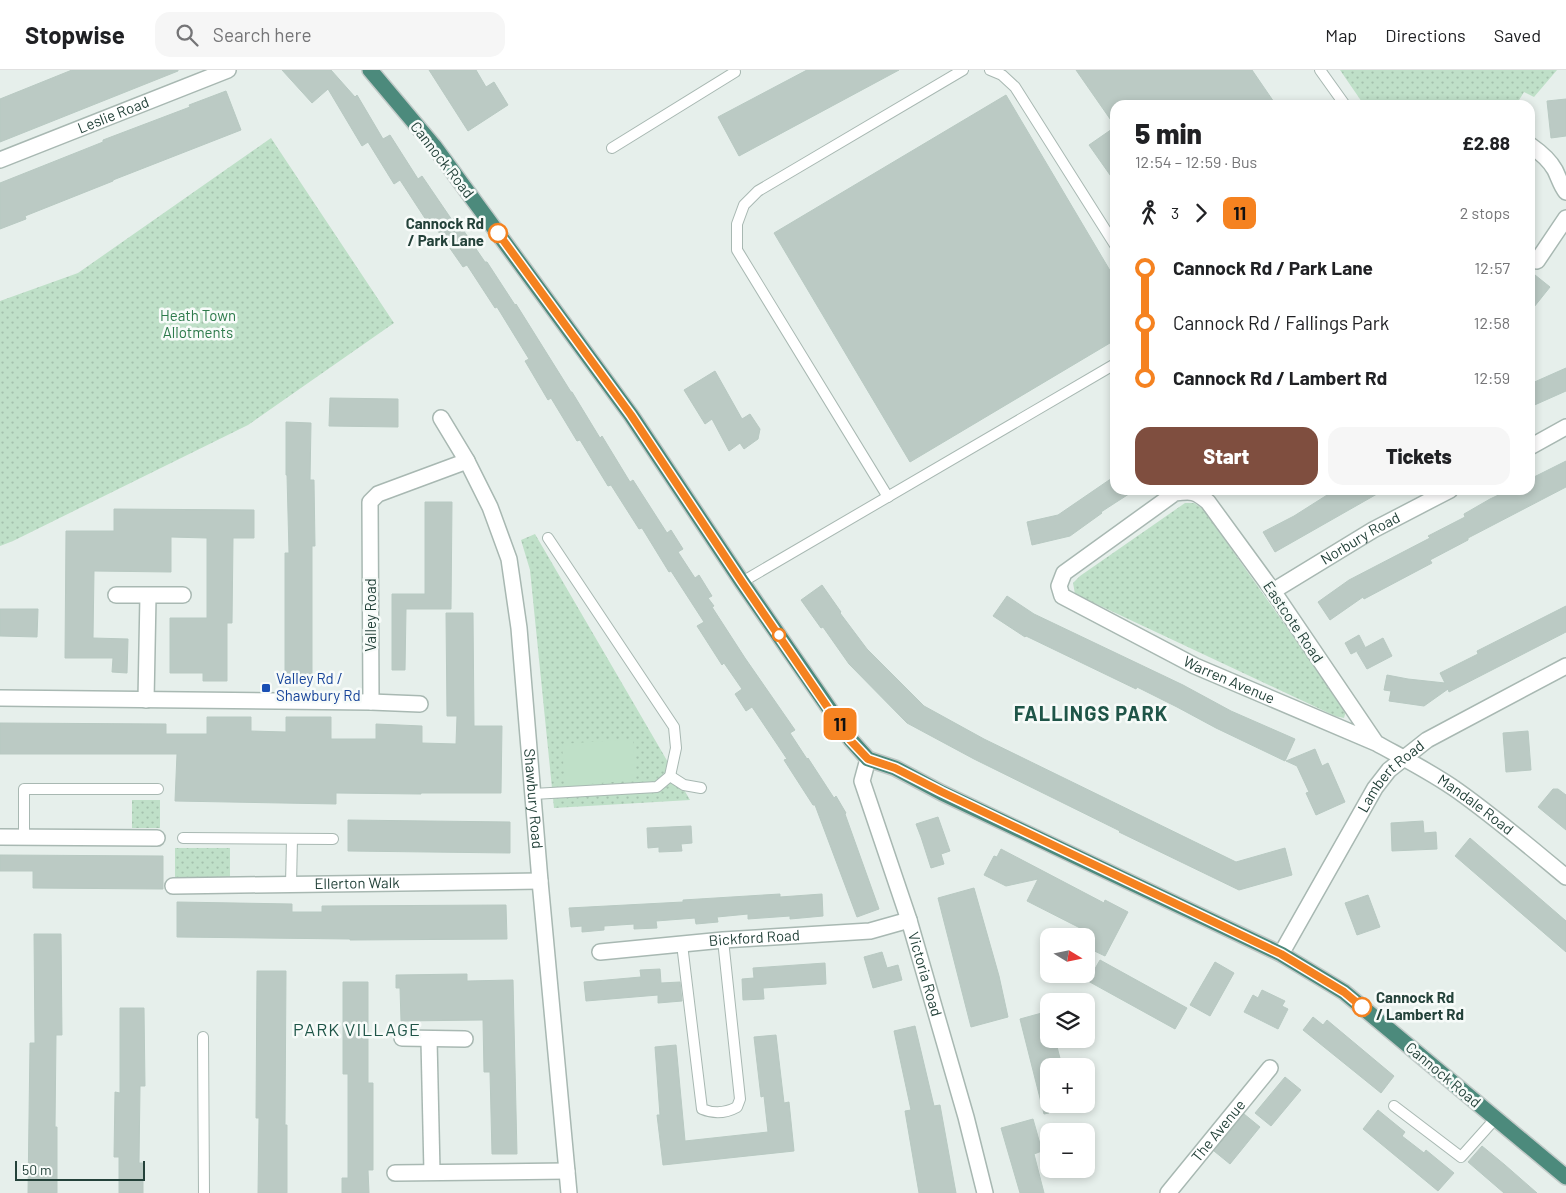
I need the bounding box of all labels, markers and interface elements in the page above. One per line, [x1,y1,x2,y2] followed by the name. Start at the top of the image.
[155,12,505,57] search box
[25,20,125,49] text: Stopwise
[173,21,201,49] icon: search
[213,23,312,46] text: Search here
[1325,24,1357,46] text: Map
[1385,24,1466,46] text: Directions
[1494,24,1541,46] text: Saved
[75,92,151,136] street label: Leslie Road
[1135,116,1202,150] text: 5 min
[407,117,478,201] street label: Cannock Road
[1462,131,1510,154] text: £2.88
[1135,152,1257,171] text: 12:54 – 12:59 · Bus
[1135,199,1163,227] icon: walk
[1187,199,1215,227] icon: forward
[1233,202,1246,224] text: 11
[1171,203,1179,222] text: 3
[1460,203,1510,222] text: 2 stops
[406,214,484,249] place label: Cannock Rd / Park Lane
[488,223,508,243] marker: Cannock Rd / Park Lane
[1173,256,1373,279] text: Cannock Rd / Park Lane
[1475,258,1510,277] text: 12:57
[160,306,236,341] park label: Heath Town Allotments
[1173,311,1389,334] text: Cannock Rd / Fallings Park
[1474,313,1510,332] text: 12:58
[1173,366,1387,389] text: Cannock Rd / Lambert Rd
[1474,368,1510,387] text: 12:59
[1135,427,1318,485] button: Start
[1328,427,1510,485] button: Tickets
[1317,508,1403,568] street label: Norbury Road
[1260,577,1328,666] street label: Eastcote Road
[361,578,379,652] street label: Valley Road
[772,628,786,642] unlabelled marker
[1181,652,1278,707] street label: Warren Avenue
[276,669,361,704] place label: Valley Rd / Shawbury Rd
[260,682,272,694] marker: Valley Rd / Shawbury Rd
[1014,701,1168,725] district label: FALLINGS PARK
[818,708,862,740] line badge: 11
[834,713,846,735] text: 11
[1353,736,1427,815] street label: Lambert Road
[521,748,547,849] street label: Shawbury Road
[1435,770,1518,838] street label: Mandale Road
[314,873,400,892] street label: Ellerton Walk
[708,925,800,949] street label: Bickford Road
[1040,928,1095,982] north arrow
[1040,928,1095,1178] map controls
[905,930,946,1018] street label: Victoria Road
[1376,988,1464,1023] place label: Cannock Rd / Lambert Rd
[1040,993,1095,1048] button: layers
[1352,997,1372,1017] marker: Cannock Rd / Lambert Rd
[293,1018,421,1040] district label: PARK VILLAGE
[1402,1038,1485,1111] street label: Cannock Road
[1040,1058,1095,1113] button: +
[1187,1096,1249,1165] street label: The Avenue
[1040,1123,1095,1178] button: −
[15,1158,145,1181] scale bar
[22,1161,51,1178] text: 50 m

